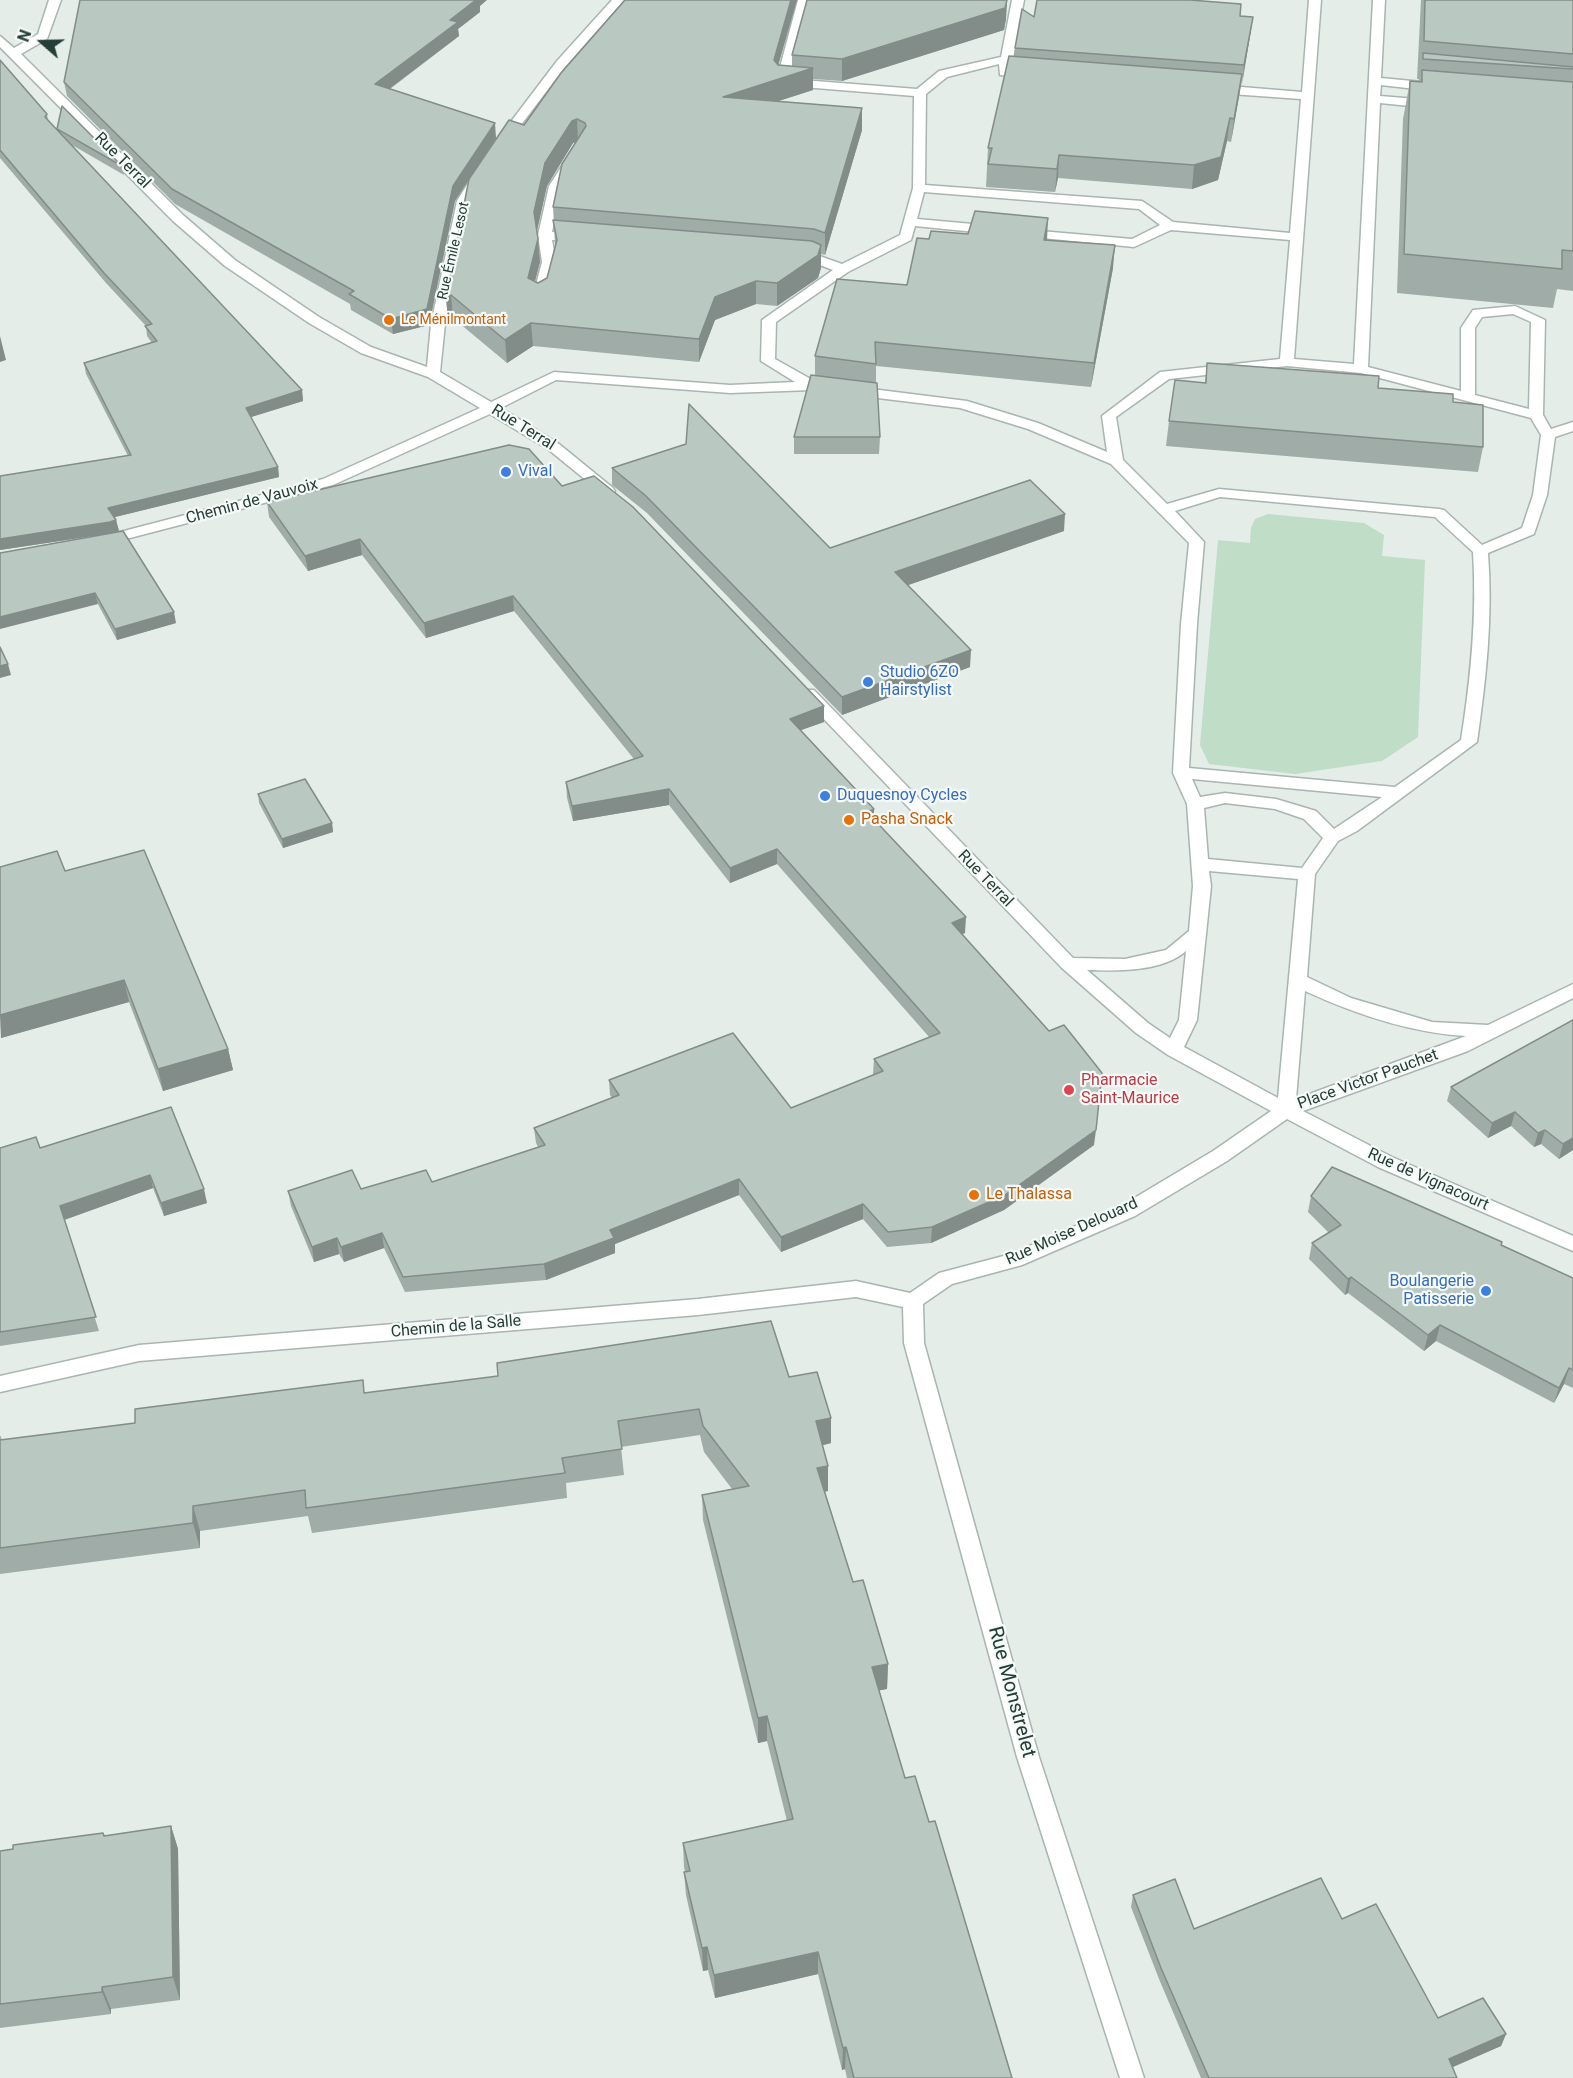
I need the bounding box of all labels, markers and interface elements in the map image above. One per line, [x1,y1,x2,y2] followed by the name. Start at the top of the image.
[12,12,72,72] north arrow
[14,27,35,44] text: N
[90,129,154,193] street label: Rue Terral
[435,200,473,302] street label: Rue Émile Lesot
[401,312,506,328] place label: Le Ménilmontant
[382,313,396,327] marker: Le Ménilmontant
[488,401,558,455] street label: Rue Terral
[518,462,552,482] place label: Vival
[499,465,513,479] marker: Vival
[184,475,320,529] street label: Chemin de Vauvoix
[880,663,959,701] place label: Studio 6ZO Hairstylist
[861,675,875,689] marker: Studio 6ZO Hairstylist
[837,786,967,806] place label: Duquesnoy Cycles
[818,789,832,803] marker: Duquesnoy Cycles
[861,810,953,830] place label: Pasha Snack
[842,813,856,827] marker: Pasha Snack
[953,847,1017,911] street label: Rue Terral
[1295,1046,1441,1114] street label: Place Victor Pauchet
[1081,1071,1179,1109] place label: Pharmacie Saint-Maurice
[1062,1083,1076,1097] marker: Pharmacie Saint-Maurice
[1364,1145,1492,1215] street label: Rue de Vignacourt
[986,1185,1072,1205] place label: Le Thalassa
[967,1188,981,1202] marker: Le Thalassa
[1003,1194,1141,1270] street label: Rue Moise Delouard
[1389,1272,1474,1310] place label: Boulangerie Patisserie
[1479,1284,1493,1298] marker: Boulangerie Patisserie
[390,1312,522,1342] street label: Chemin de la Salle
[982,1624,1040,1760] street label: Rue Monstrelet

